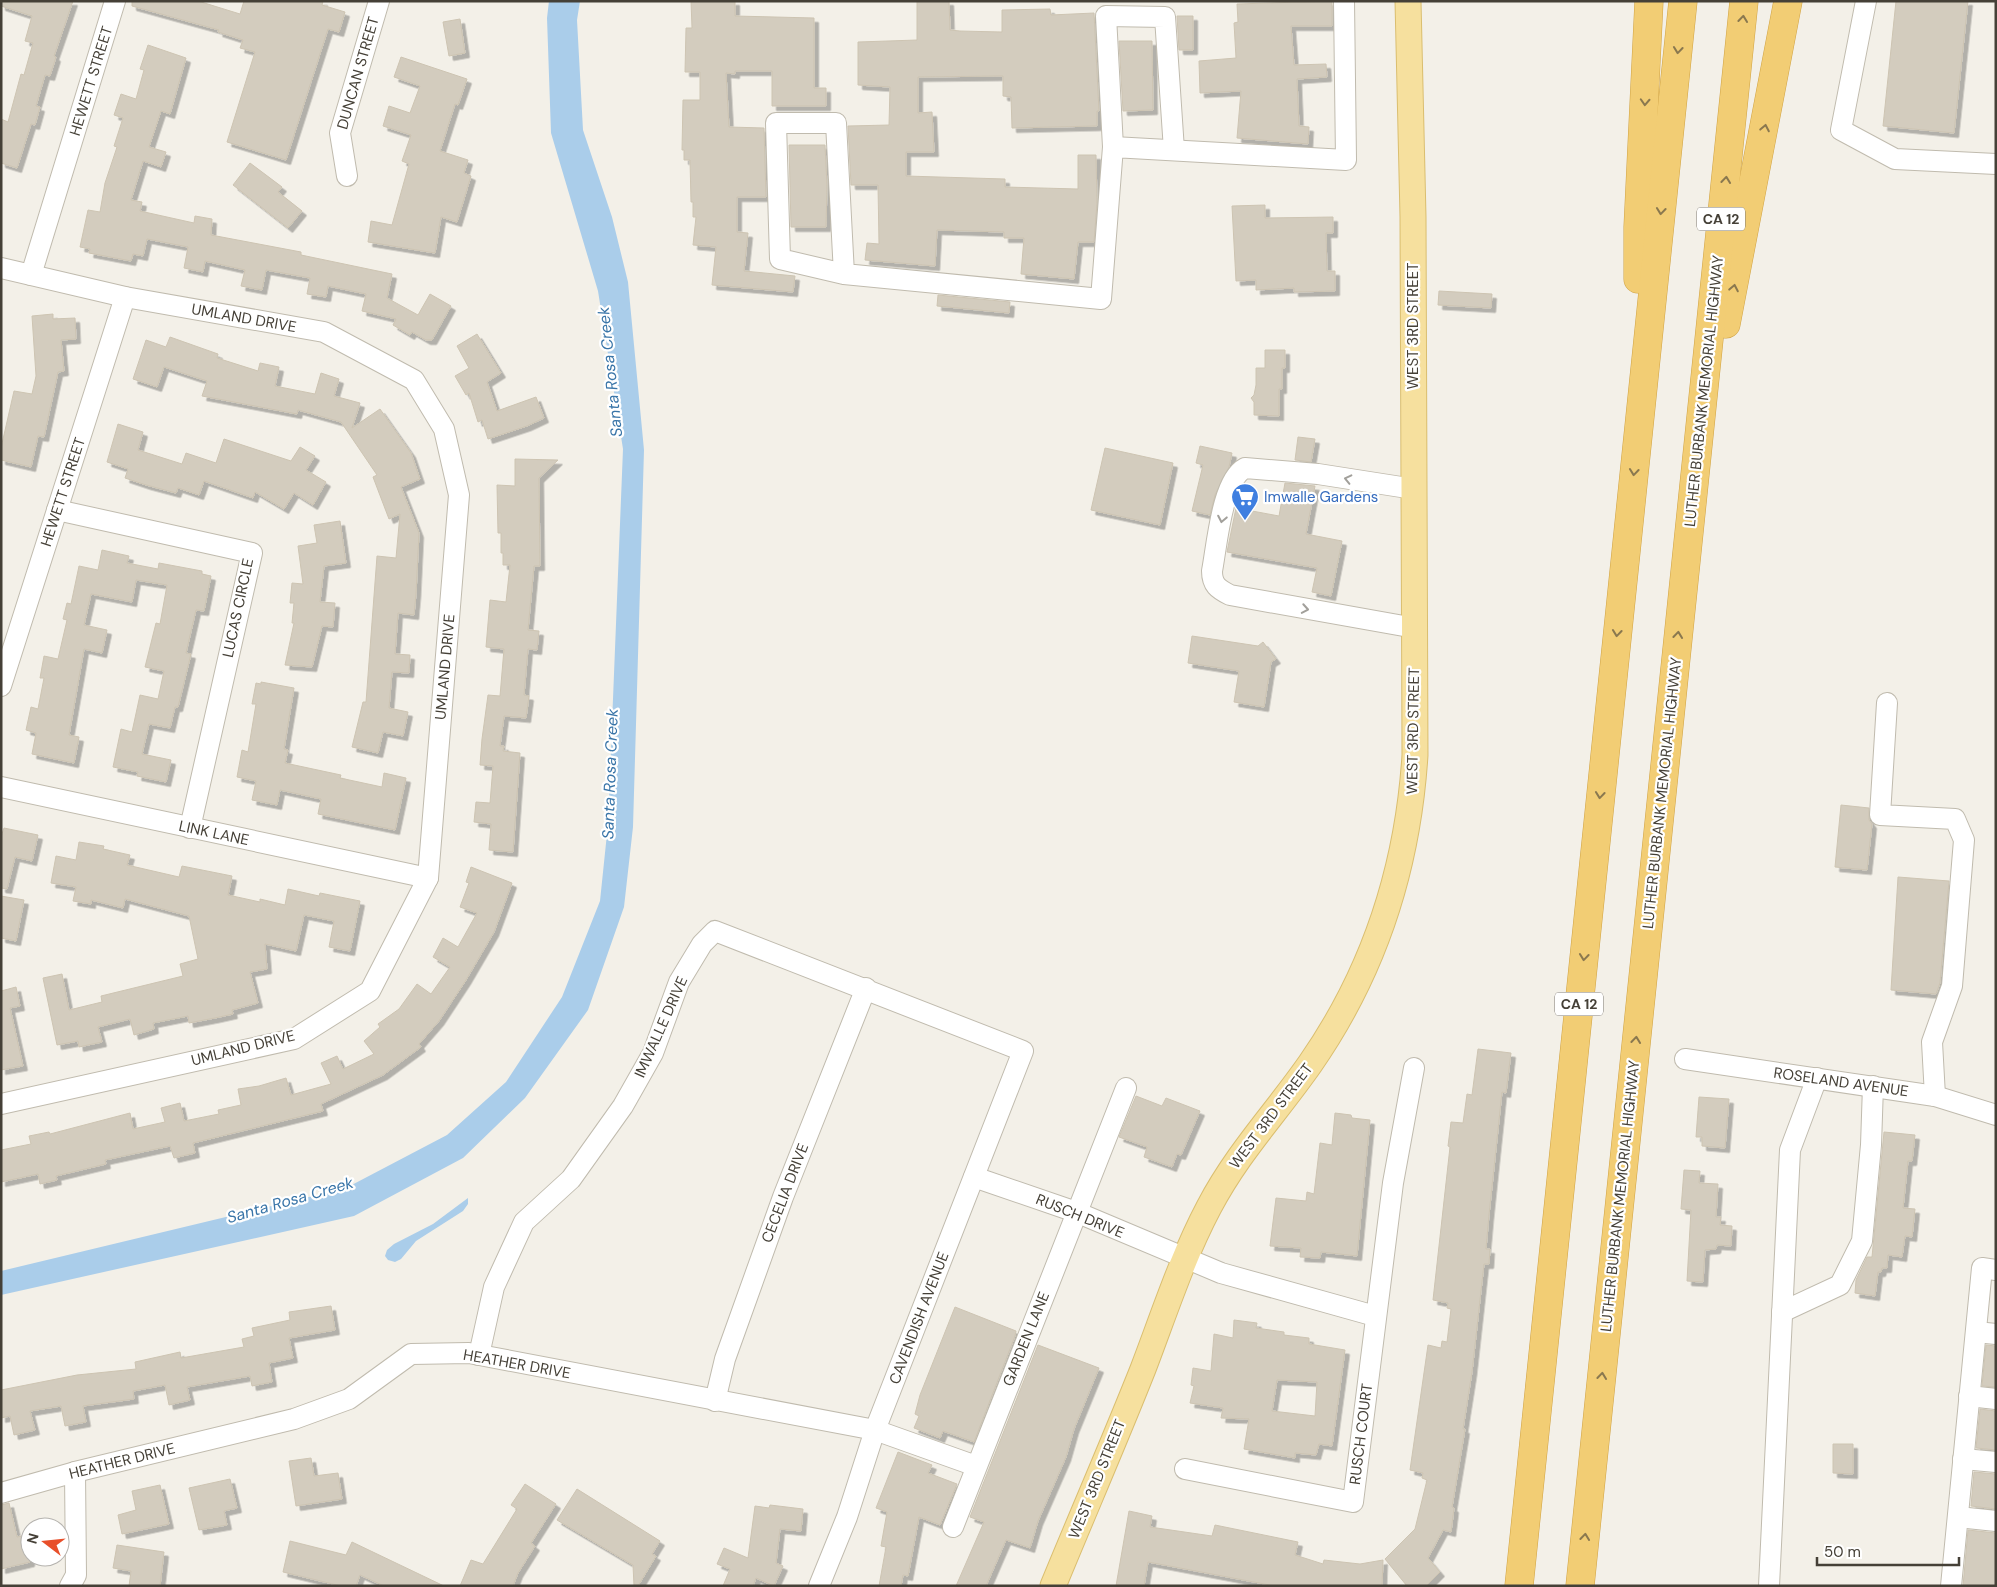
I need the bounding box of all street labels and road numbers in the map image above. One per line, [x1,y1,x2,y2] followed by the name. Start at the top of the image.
[332,14,384,132] street label: DUNCAN STREET
[65,24,117,138] street label: HEWETT STREET
[1697,208,1745,230] road number: CA 12
[1680,254,1728,528] street label: LUTHER BURBANK MEMORIAL HIGHWAY
[1403,262,1423,390] street label: WEST 3RD STREET
[190,299,298,337] street label: UMLAND DRIVE
[36,435,90,549] street label: HEWETT STREET
[218,557,258,659] street label: LUCAS CIRCLE
[430,613,460,721] street label: UMLAND DRIVE
[1638,656,1686,930] street label: LUTHER BURBANK MEMORIAL HIGHWAY
[1402,667,1424,795] street label: WEST 3RD STREET
[177,816,251,850] street label: LINK LANE
[630,973,692,1081] street label: IMWALLE DRIVE
[1555,992,1603,1016] road number: CA 12
[189,1025,297,1071] street label: UMLAND DRIVE
[1225,1059,1317,1173] street label: WEST 3RD STREET
[1596,1059,1644,1333] street label: LUTHER BURBANK MEMORIAL HIGHWAY
[1772,1063,1910,1101] street label: ROSELAND AVENUE
[757,1140,813,1246] street label: CECELIA DRIVE
[1033,1189,1127,1243] street label: RUSCH DRIVE
[885,1249,953,1387] street label: CAVENDISH AVENUE
[998,1289,1054,1389] street label: GARDEN LANE
[462,1345,572,1383] street label: HEATHER DRIVE
[1345,1382,1377,1486] street label: RUSCH COURT
[1064,1416,1130,1542] street label: WEST 3RD STREET
[67,1438,177,1484] street label: HEATHER DRIVE

